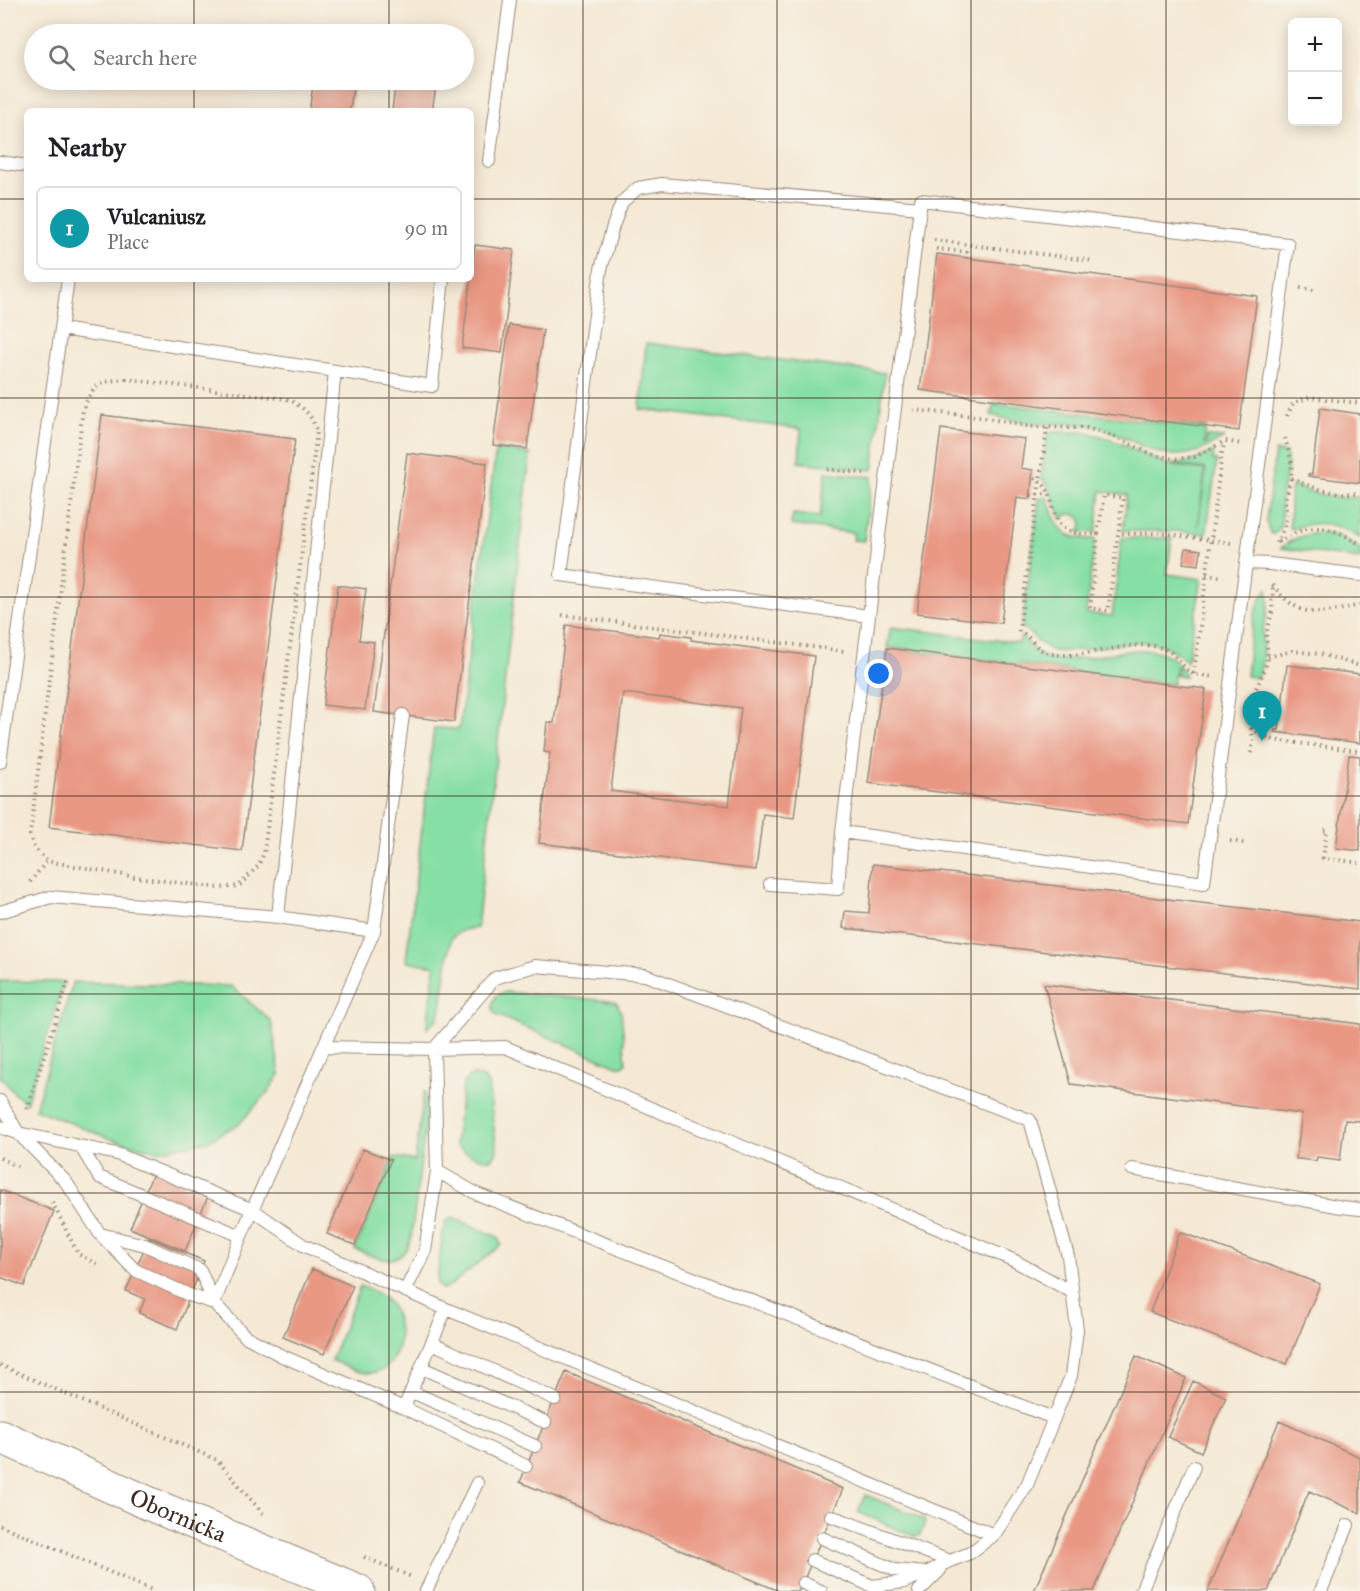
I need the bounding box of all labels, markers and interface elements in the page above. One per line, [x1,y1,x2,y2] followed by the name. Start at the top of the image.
[1288,18,1342,126] map controls
[1288,18,1342,72] button: +
[24,24,474,90] search box
[45,41,78,74] icon: search
[93,44,197,71] text: Search here
[1288,72,1342,126] button: −
[48,131,126,163] text: Nearby
[107,203,206,230] text: Vulcaniusz
[66,216,73,240] text: 1
[405,216,448,240] text: 90 m
[107,230,149,254] text: Place
[864,659,893,688] your location
[1242,692,1282,741] pin: 1
[125,1482,232,1550] street label: Obornicka

